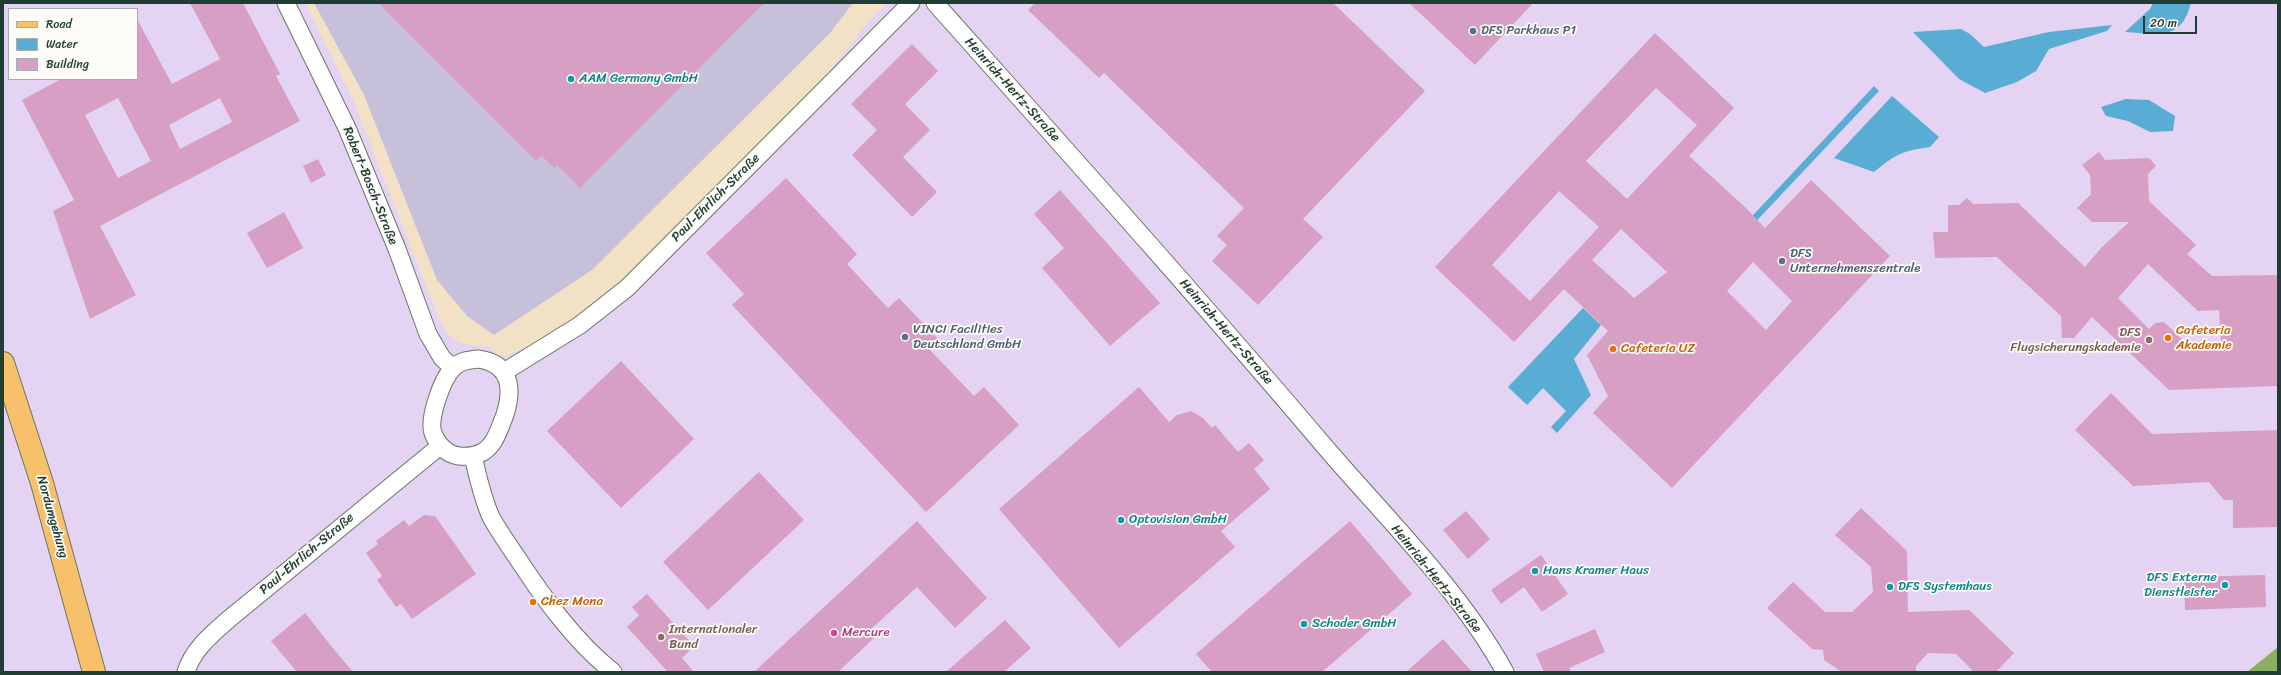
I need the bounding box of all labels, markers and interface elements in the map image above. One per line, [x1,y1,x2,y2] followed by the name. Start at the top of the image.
[8,8,138,80] legend
[2145,8,2199,34] scale bar
[2150,12,2177,34] text: 20 m
[46,13,72,35] text: Road
[1481,23,1576,39] place label: DFS Parkhaus P1
[1468,26,1478,36] marker: DFS Parkhaus P1
[46,33,78,55] text: Water
[961,35,1063,145] street label: Heinrich-Hertz-Straße
[46,53,89,75] text: Building
[579,71,698,87] place label: AAM Germany GmbH
[566,74,576,84] marker: AAM Germany GmbH
[339,125,401,247] street label: Robert-Bosch-Straße
[669,151,763,245] street label: Paul-Ehrlich-Straße
[1790,246,1920,277] place label: DFS Unternehmenszentrale
[1777,256,1787,266] marker: DFS Unternehmenszentrale
[1176,276,1276,388] street label: Heinrich-Hertz-Straße
[913,322,1021,353] place label: VINCI Facilities Deutschland GmbH
[2176,323,2232,354] place label: Cafeteria Akademie
[2010,325,2141,356] place label: DFS Flugsicherungskademie
[900,332,910,342] marker: VINCI Facilities Deutschland GmbH
[2163,333,2173,343] marker: Cafeteria Akademie
[2144,335,2154,345] marker: DFS Flugsicherungskademie
[1621,341,1695,357] place label: Cafeteria UZ
[1608,344,1618,354] marker: Cafeteria UZ
[33,474,71,560] street label: Nordumgehung
[257,510,357,598] street label: Paul-Ehrlich-Straße
[1129,512,1227,528] place label: Optovision GmbH
[1116,515,1126,525] marker: Optovision GmbH
[1388,522,1484,636] street label: Heinrich-Hertz-Straße
[1543,563,1649,579] place label: Hans Kramer Haus
[1530,566,1540,576] marker: Hans Kramer Haus
[2144,570,2217,601] place label: DFS Externe Dienstleister
[1898,579,1992,595] place label: DFS Systemhaus
[2220,580,2230,590] marker: DFS Externe Dienstleister
[1885,582,1895,592] marker: DFS Systemhaus
[541,594,603,610] place label: Chez Mona
[528,597,538,607] marker: Chez Mona
[1312,616,1397,632] place label: Schoder GmbH
[1299,619,1309,629] marker: Schoder GmbH
[669,622,757,653] place label: Internationaler Bund
[842,625,890,641] place label: Mercure
[829,628,839,638] marker: Mercure
[656,632,666,642] marker: Internationaler Bund

